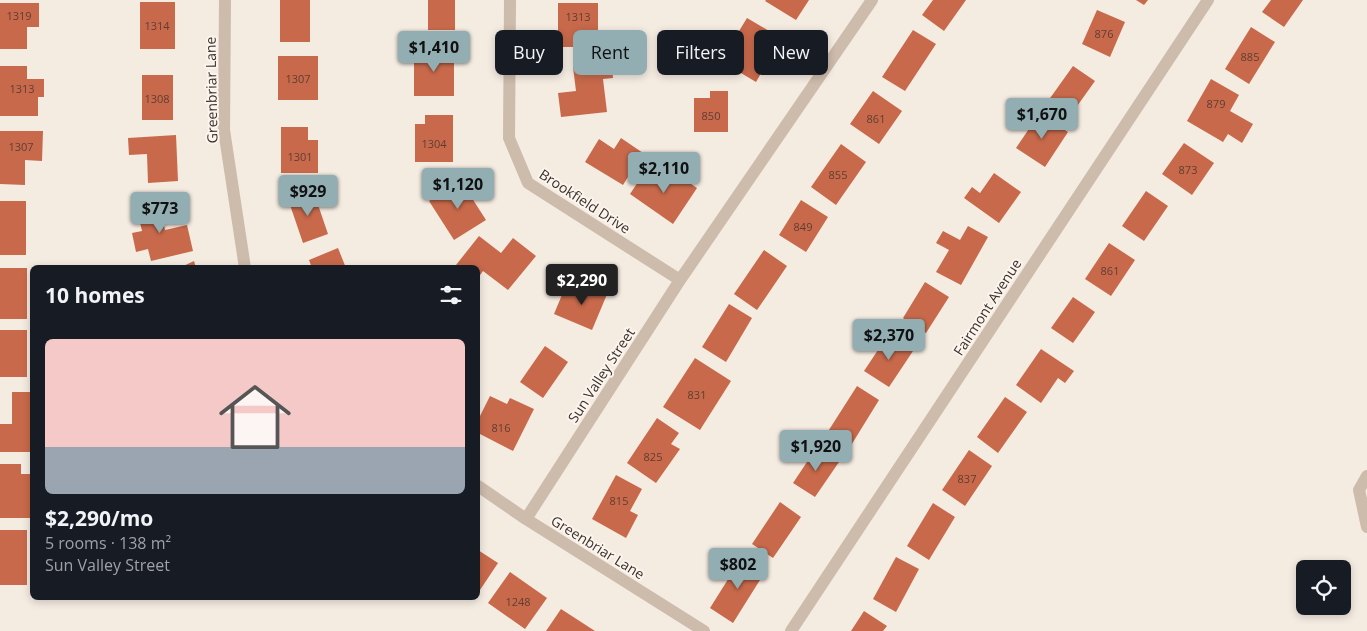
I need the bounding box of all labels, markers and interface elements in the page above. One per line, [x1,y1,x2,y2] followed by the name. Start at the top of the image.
[6,8,32,23] house number: 1319
[565,9,591,24] house number: 1313
[144,18,170,33] house number: 1314
[1095,26,1113,41] house number: 876
[393,30,475,73] pin: $1,410
[495,30,563,75] chip: Buy
[573,30,647,75] chip: Rent
[657,30,744,75] chip: Filters
[754,30,828,75] chip: New
[201,36,221,144] street label: Greenbriar Lane
[409,36,459,58] text: $1,410
[1241,49,1259,64] house number: 885
[285,71,311,86] house number: 1307
[9,81,35,96] house number: 1313
[144,91,170,106] house number: 1308
[1207,96,1225,111] house number: 879
[1001,98,1083,140] pin: $1,670
[1017,103,1067,125] text: $1,670
[702,108,720,123] house number: 850
[867,111,885,126] house number: 861
[421,136,447,151] house number: 1304
[8,139,34,154] house number: 1307
[287,149,313,164] house number: 1301
[623,152,705,194] pin: $2,110
[639,157,689,179] text: $2,110
[1179,162,1197,177] house number: 873
[536,164,634,238] street label: Brookfield Drive
[829,167,847,182] house number: 855
[417,168,499,210] pin: $1,120
[433,173,483,195] text: $1,120
[278,174,338,217] pin: $929
[290,180,326,202] text: $929
[130,192,190,234] pin: $773
[142,197,178,219] text: $773
[794,219,812,234] house number: 849
[949,255,1025,359] street label: Fairmont Avenue
[1101,263,1119,278] house number: 861
[541,264,623,306] pin: $2,290
[557,269,607,291] text: $2,290
[45,281,145,309] text: 10 homes
[437,281,465,309] icon: filters
[848,318,930,361] pin: $2,370
[563,324,639,426] street label: Sun Valley Street
[864,324,914,346] text: $2,370
[210,372,300,462] icon: home
[688,387,706,402] house number: 831
[492,420,510,435] house number: 816
[775,430,857,472] pin: $1,920
[791,435,841,457] text: $1,920
[644,449,662,464] house number: 825
[958,471,976,486] house number: 837
[610,493,628,508] house number: 815
[45,504,153,532] text: $2,290/mo
[548,511,648,583] street label: Greenbriar Lane
[45,532,171,554] text: 5 rooms · 138 m²
[708,548,768,590] pin: $802
[720,553,756,575] text: $802
[45,554,170,576] text: Sun Valley Street
[1296,560,1351,615] map controls
[1296,560,1351,615] button: locate
[505,594,531,609] house number: 1248

